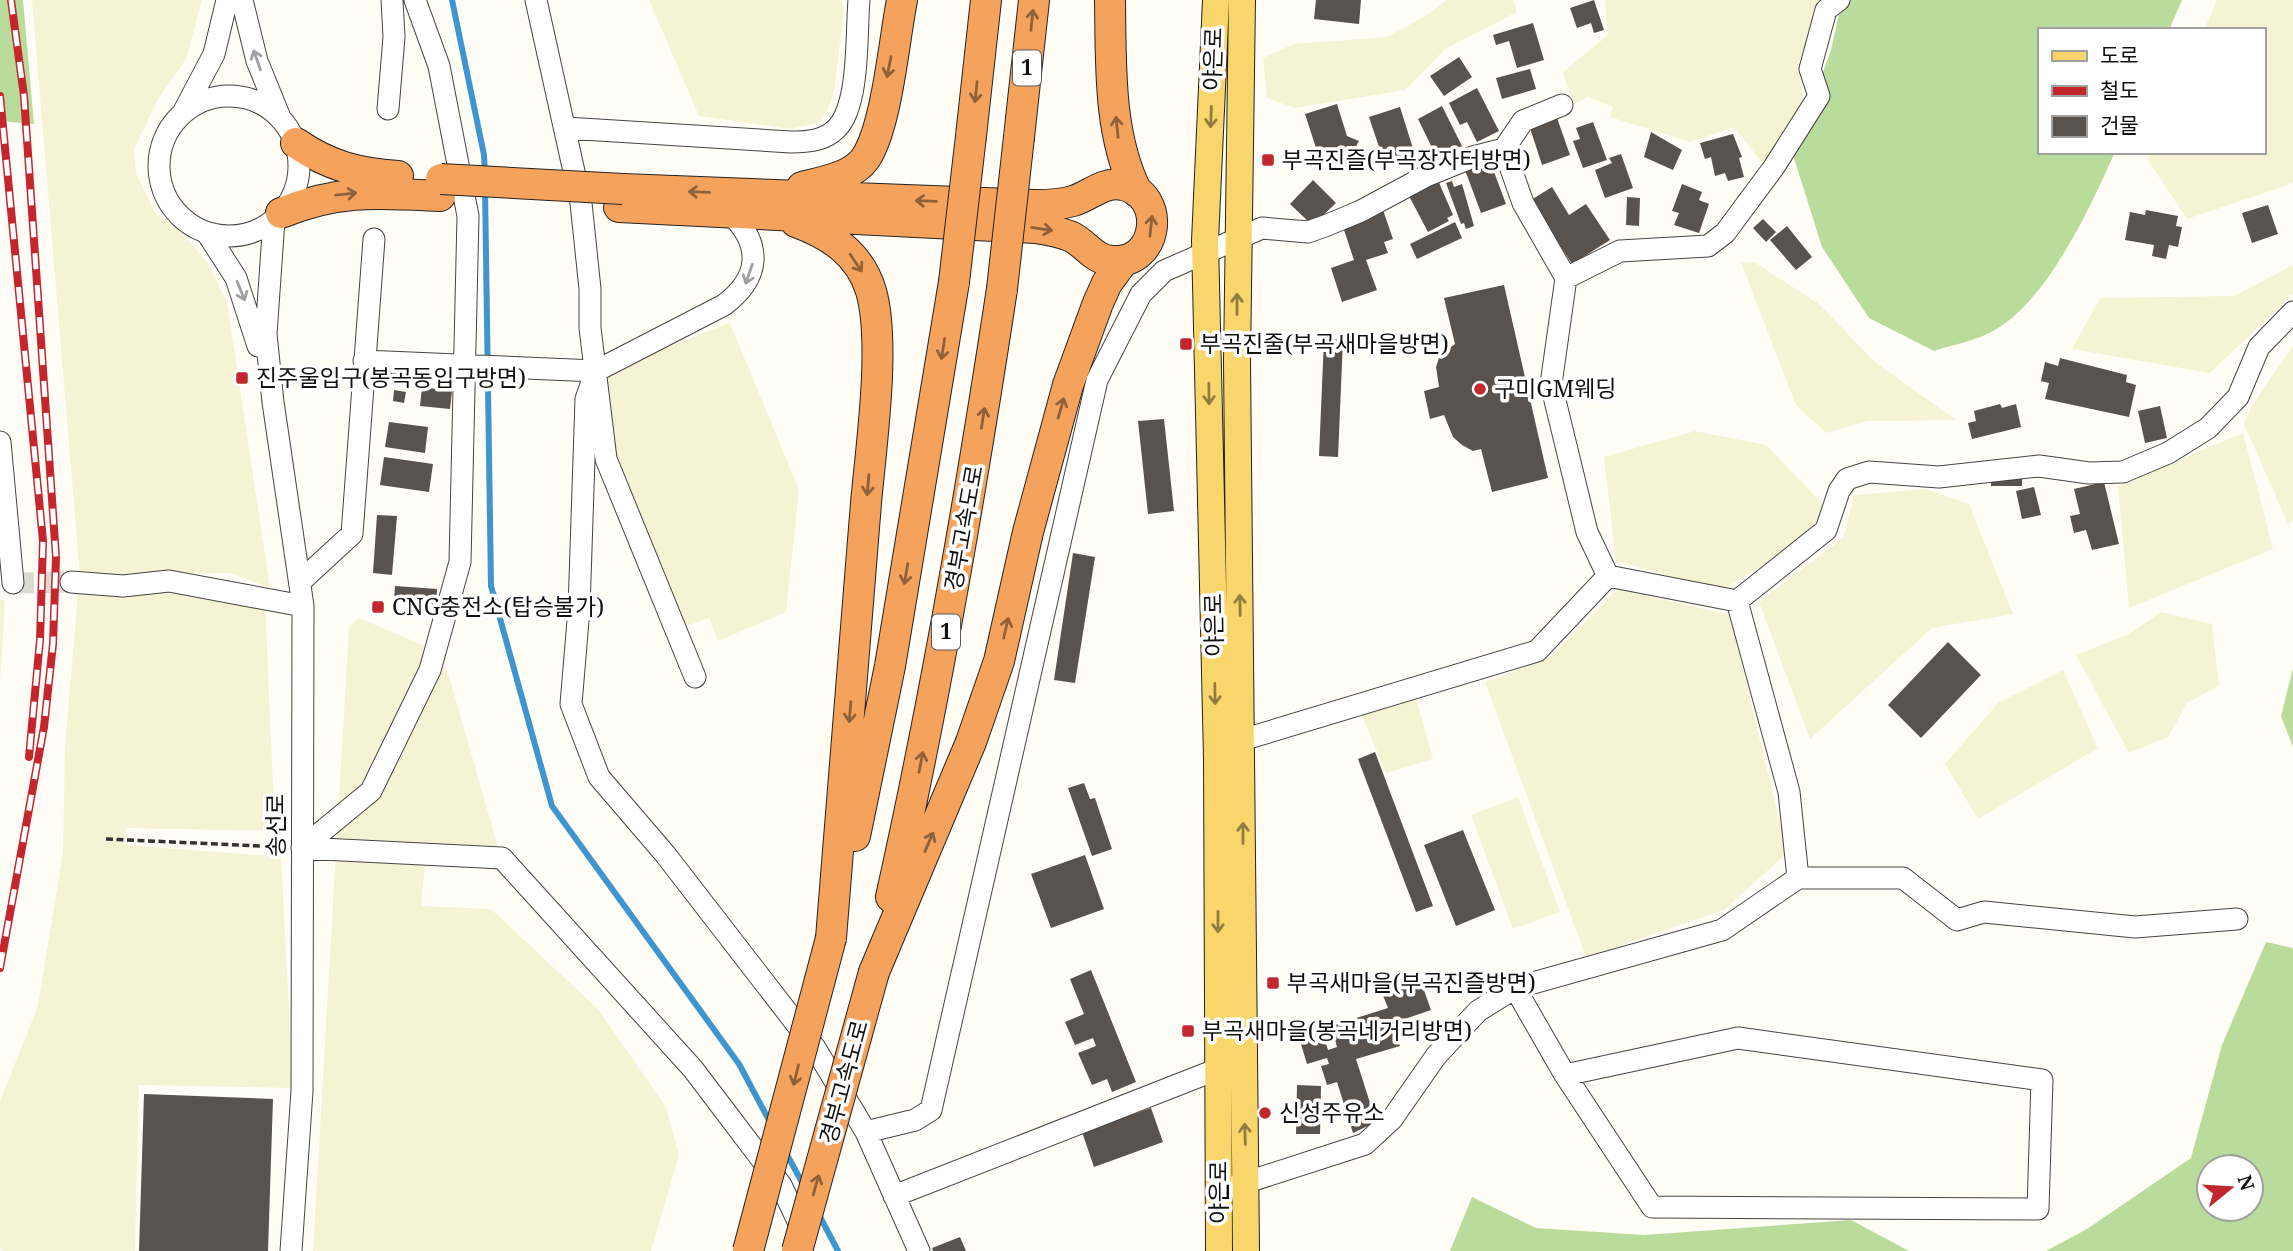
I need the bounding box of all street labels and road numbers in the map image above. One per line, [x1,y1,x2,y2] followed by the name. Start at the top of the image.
[1195,27,1229,91] street label: 야은로
[1013,50,1041,86] road number: 1
[936,463,990,593] street label: 경부고속도로
[1196,593,1230,657] street label: 야은로
[932,614,960,650] road number: 1
[259,793,291,857] street label: 송선로
[811,1016,875,1147] street label: 경부고속도로
[1202,1160,1234,1224] street label: 야은로

